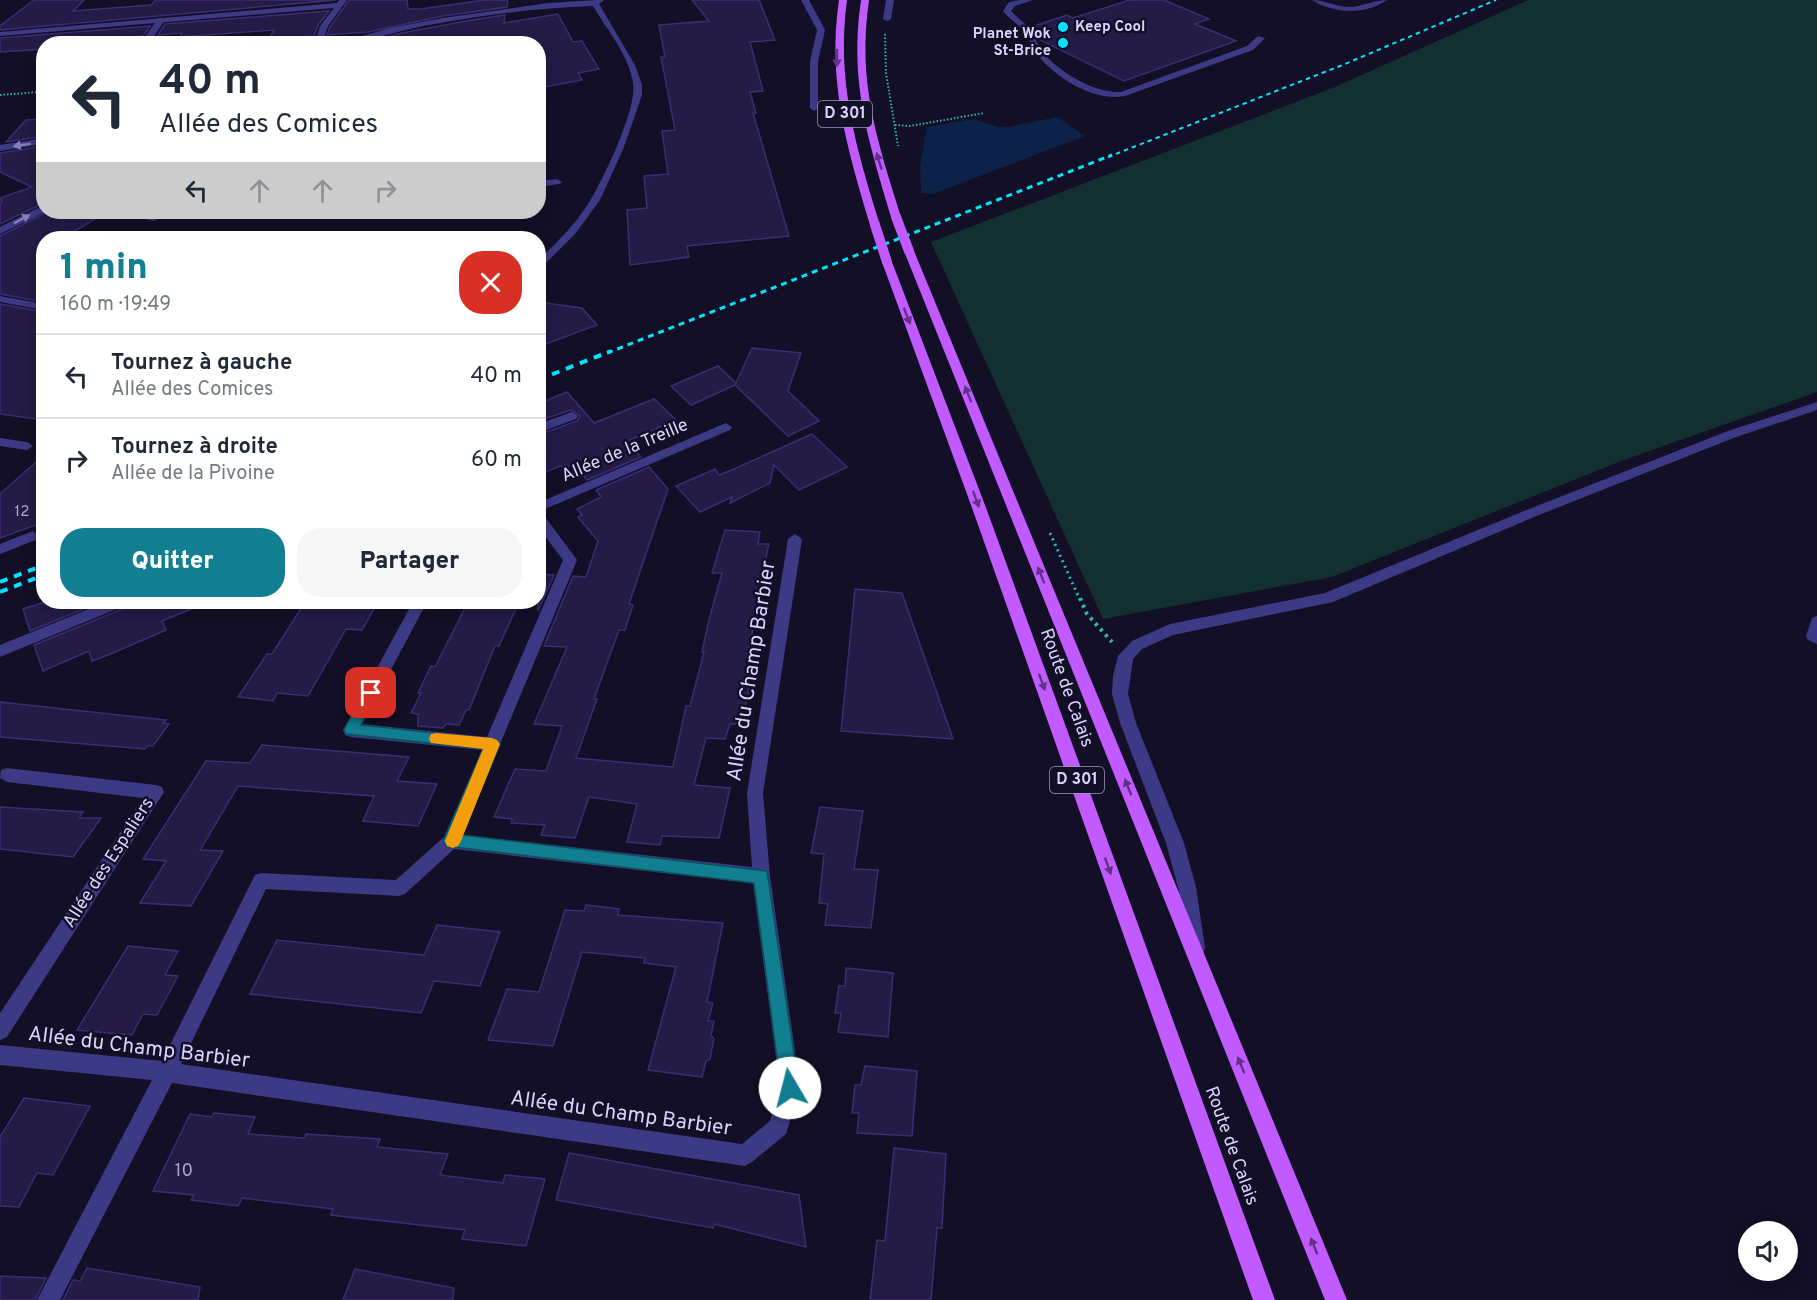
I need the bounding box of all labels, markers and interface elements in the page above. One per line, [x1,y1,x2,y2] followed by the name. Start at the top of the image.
[1075,18,1145,37] place label: Keep Cool
[1056,20,1070,34] marker: Keep Cool
[973,25,1051,61] place label: Planet Wok St-Brice
[1056,36,1070,50] marker: Planet Wok St-Brice
[832,49,842,68] one-way arrow
[159,56,261,109] text: 40 m
[60,60,138,138] icon: left
[818,101,872,127] road number: D 301
[159,108,378,142] text: Allée des Comices
[12,140,31,149] one-way arrow
[874,152,883,170] one-way arrow
[180,174,213,207] icon: left
[243,174,276,207] icon: ahead
[306,174,339,207] icon: ahead
[369,174,402,207] icon: right
[14,214,31,224] one-way arrow
[60,246,148,292] text: 1 min
[459,251,522,314] button: close
[60,292,171,318] text: 160 m · 19:49
[903,308,913,326] one-way arrow
[111,350,292,377] text: Tournez à gauche
[60,360,93,393] icon: left
[470,363,522,390] text: 40 m
[111,377,273,403] text: Allée des Comices
[963,385,973,403] one-way arrow
[558,414,692,488] street label: Allée de la Treille
[111,434,278,461] text: Tournez à droite
[60,444,93,477] icon: right
[471,447,522,474] text: 60 m
[111,461,275,487] text: Allée de la Pivoine
[971,490,981,508] one-way arrow
[15,503,29,522] house number: 12
[60,528,285,597] button: Quitter
[297,528,522,597] button: Partager
[721,559,783,783] street label: Allée du Champ Barbier
[1036,566,1045,584] one-way arrow
[1034,626,1098,750] street label: Route de Calais
[345,667,396,718] pin
[1037,674,1047,692] one-way arrow
[354,676,387,709] icon: arrive
[1050,767,1104,793] road number: D 301
[1123,778,1132,796] one-way arrow
[58,794,160,932] street label: Allée des Espaliers
[1103,857,1113,875] one-way arrow
[27,1021,251,1075] street label: Allée du Champ Barbier
[758,1056,822,1120] position arrow
[1236,1056,1245,1074] one-way arrow
[1199,1084,1263,1208] street label: Route de Calais
[509,1085,733,1143] street label: Allée du Champ Barbier
[175,1160,193,1183] house number: 10
[1738,1221,1798,1281] map controls
[1738,1221,1798,1281] button: sound
[1309,1237,1318,1255] one-way arrow

